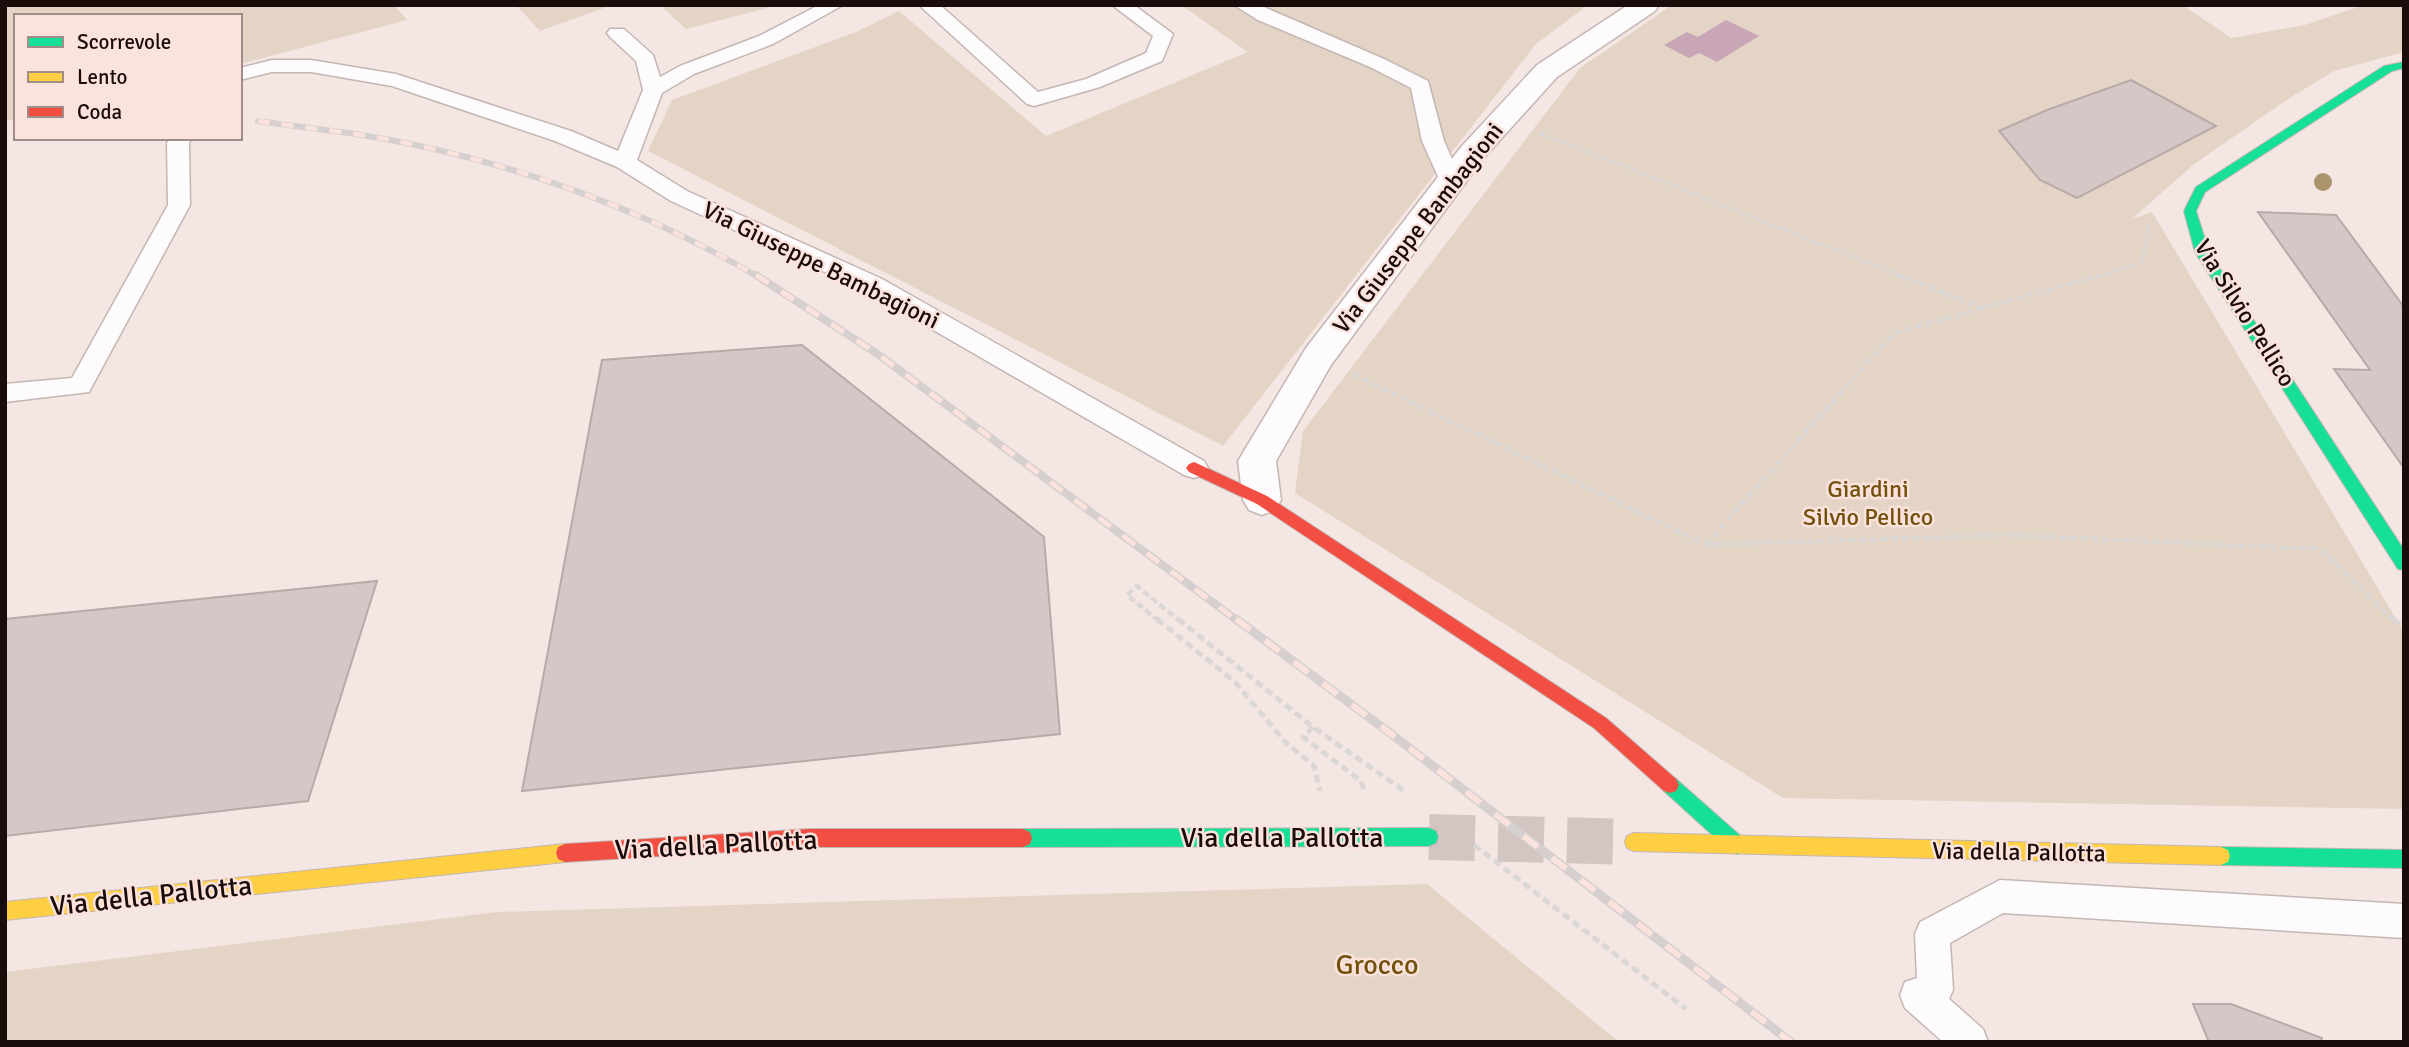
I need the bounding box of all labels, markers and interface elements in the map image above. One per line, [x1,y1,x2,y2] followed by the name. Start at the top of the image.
[14,14,242,140] legend
[77,29,171,55] text: Scorrevole
[77,64,127,90] text: Lento
[77,99,122,125] text: Coda
[1326,116,1510,340] street label: Via Giuseppe Bambagioni
[698,195,944,335] street label: Via Giuseppe Bambagioni
[2188,234,2302,392] street label: Via Silvio Pellico
[1803,474,1933,532] park label: Giardini Silvio Pellico
[1181,821,1383,855] street label: Via della Pallotta
[614,823,818,867] street label: Via della Pallotta
[1932,835,2106,869] street label: Via della Pallotta
[48,868,254,924] street label: Via della Pallotta
[1336,948,1418,982] park label: Grocco

